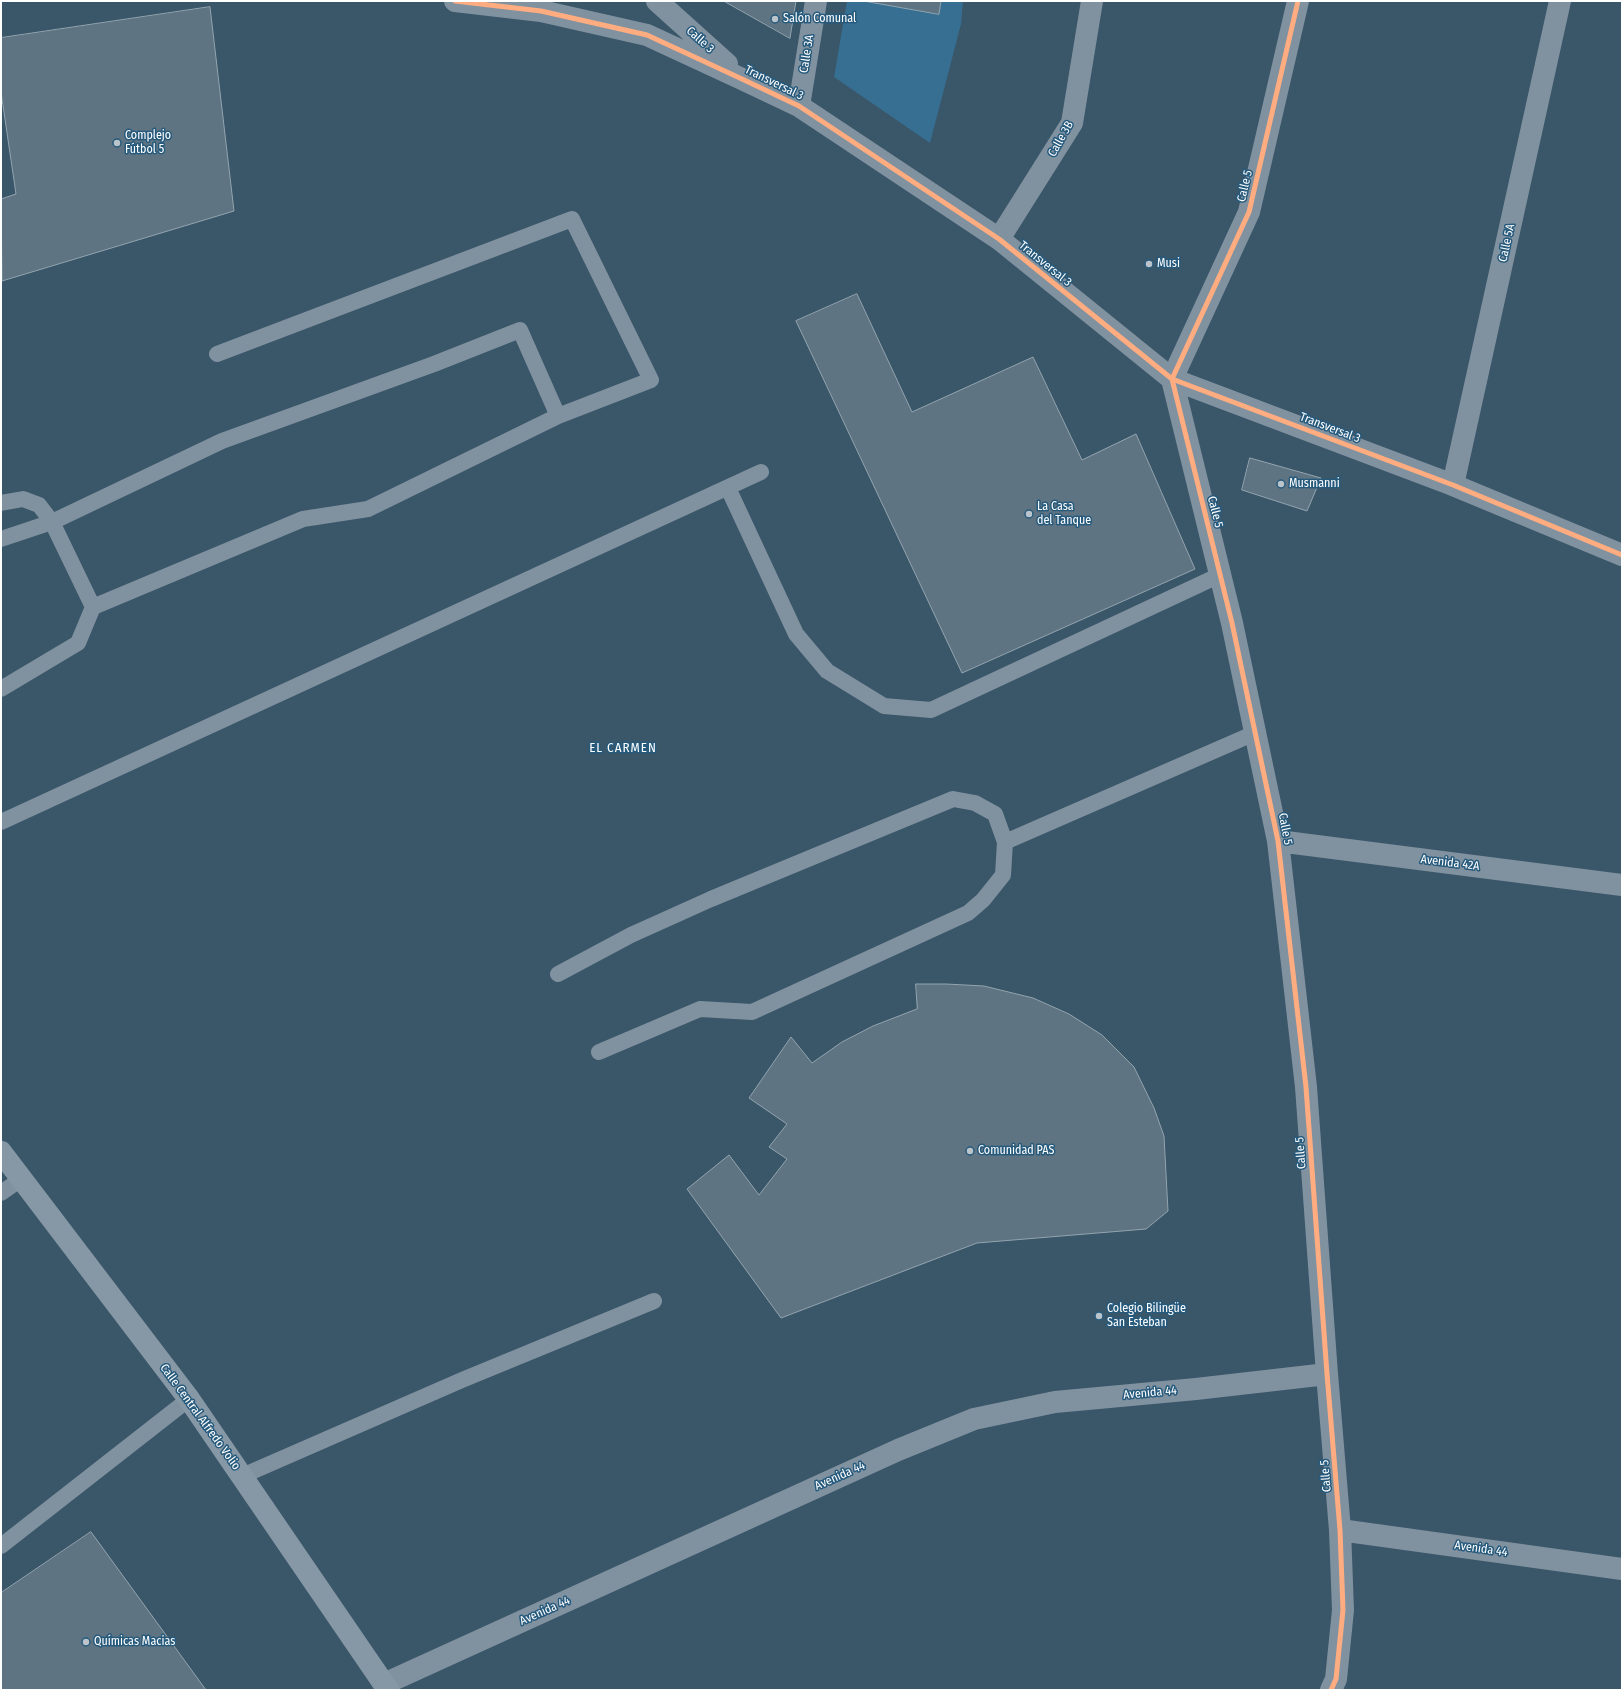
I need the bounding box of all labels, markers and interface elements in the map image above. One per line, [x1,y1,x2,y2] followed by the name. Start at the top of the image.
[783,12,856,26] place label: Salón Comunal
[770,14,780,24] marker: Salón Comunal
[683,24,717,56] street label: Calle 3
[797,34,817,74] street label: Calle 3A
[742,63,806,103] street label: Transversal 3
[1045,119,1077,159] street label: Calle 3B
[125,129,171,157] place label: Complejo Fútbol 5
[112,138,122,148] marker: Complejo Fútbol 5
[1234,169,1256,203] street label: Calle 5
[1496,223,1518,263] street label: Calle 5A
[1016,238,1074,290] street label: Transversal 3
[1157,257,1180,271] place label: Musi
[1144,259,1154,269] marker: Musi
[1298,410,1362,446] street label: Transversal 3
[1289,477,1340,491] place label: Musmanni
[1276,479,1286,489] marker: Musmanni
[1204,495,1226,529] street label: Calle 5
[1037,500,1091,528] place label: La Casa del Tanque
[1024,509,1034,519] marker: La Casa del Tanque
[589,740,657,756] district label: EL CARMEN
[1275,812,1295,846] street label: Calle 5
[1420,852,1480,874] street label: Avenida 42A
[1293,1136,1309,1170] street label: Calle 5
[978,1144,1054,1158] place label: Comunidad PAS
[965,1146,975,1156] marker: Comunidad PAS
[1107,1302,1186,1330] place label: Colegio Bilingüe San Esteban
[1094,1311,1104,1321] marker: Colegio Bilingüe San Esteban
[157,1361,243,1473] street label: Calle Central Alfredo Volio
[1123,1383,1177,1403] street label: Avenida 44
[813,1459,867,1493] street label: Avenida 44
[1317,1459,1335,1493] street label: Calle 5
[1453,1538,1509,1560] street label: Avenida 44
[518,1594,572,1628] street label: Avenida 44
[94,1635,175,1649] place label: Químicas Macias
[81,1637,91,1647] marker: Químicas Macias

